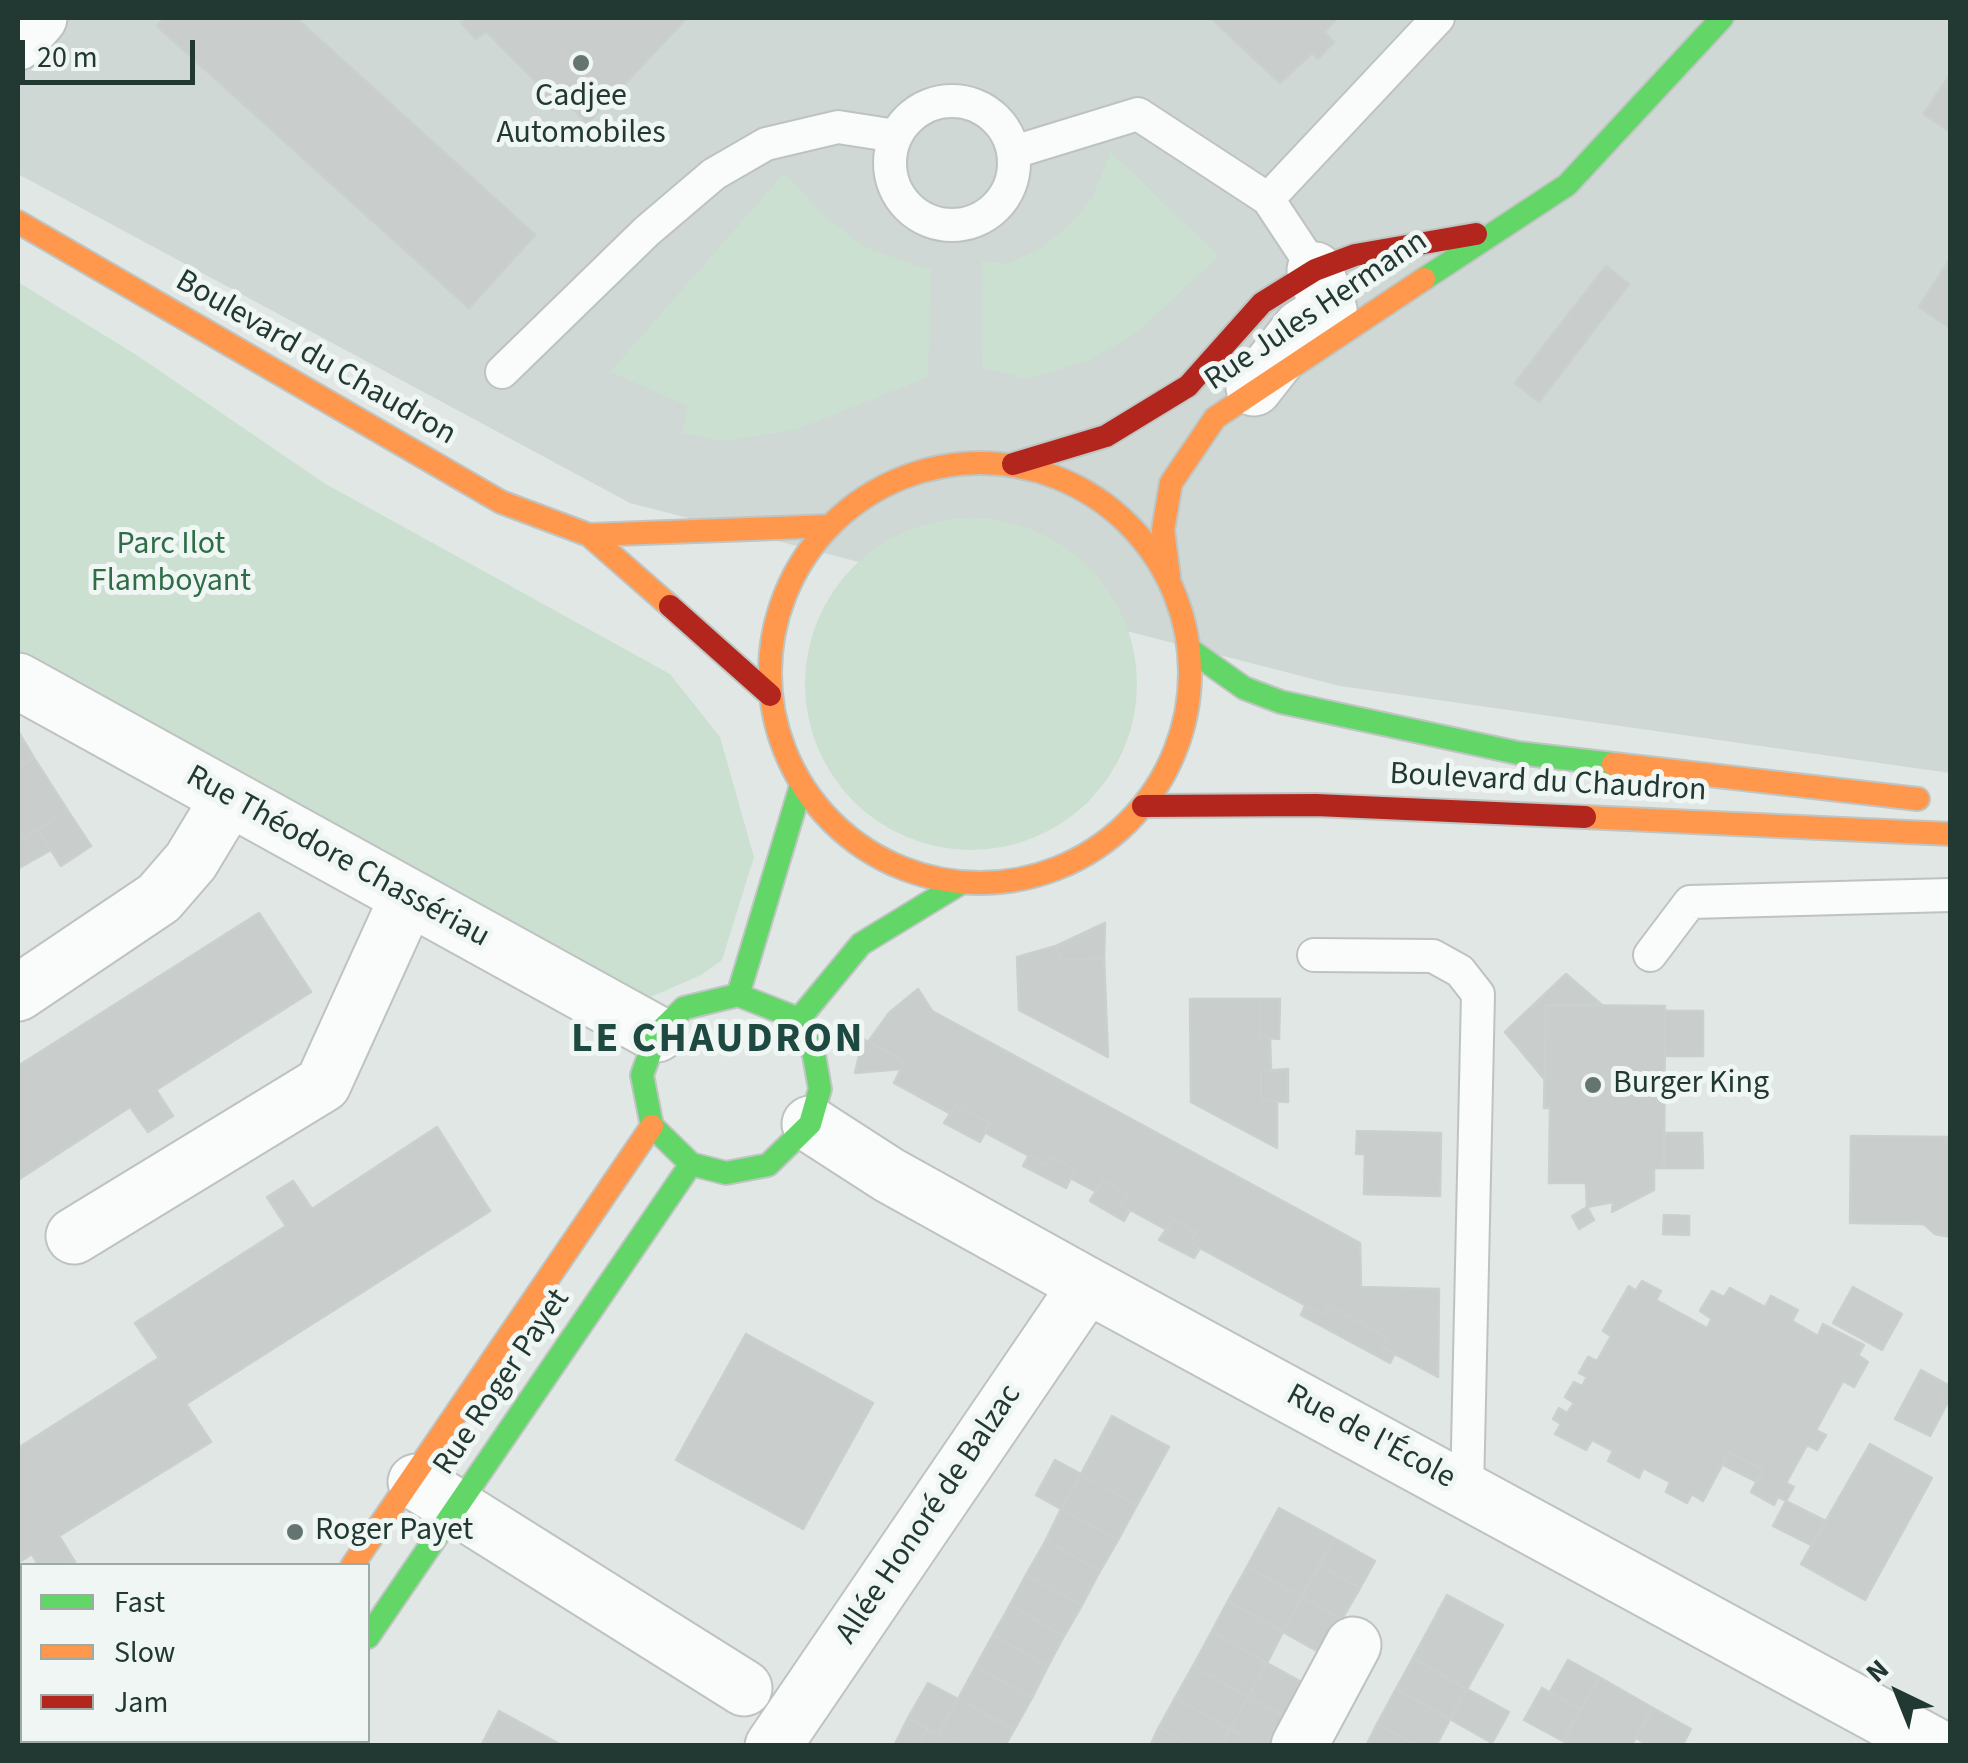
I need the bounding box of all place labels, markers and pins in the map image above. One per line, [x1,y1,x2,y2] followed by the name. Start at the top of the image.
[570,52,592,74] marker: Cadjee Automobiles
[496,79,666,154] place label: Cadjee Automobiles
[1613,1066,1769,1104] place label: Burger King
[1582,1074,1604,1096] marker: Burger King
[315,1513,473,1551] place label: Roger Payet
[284,1521,306,1543] marker: Roger Payet

